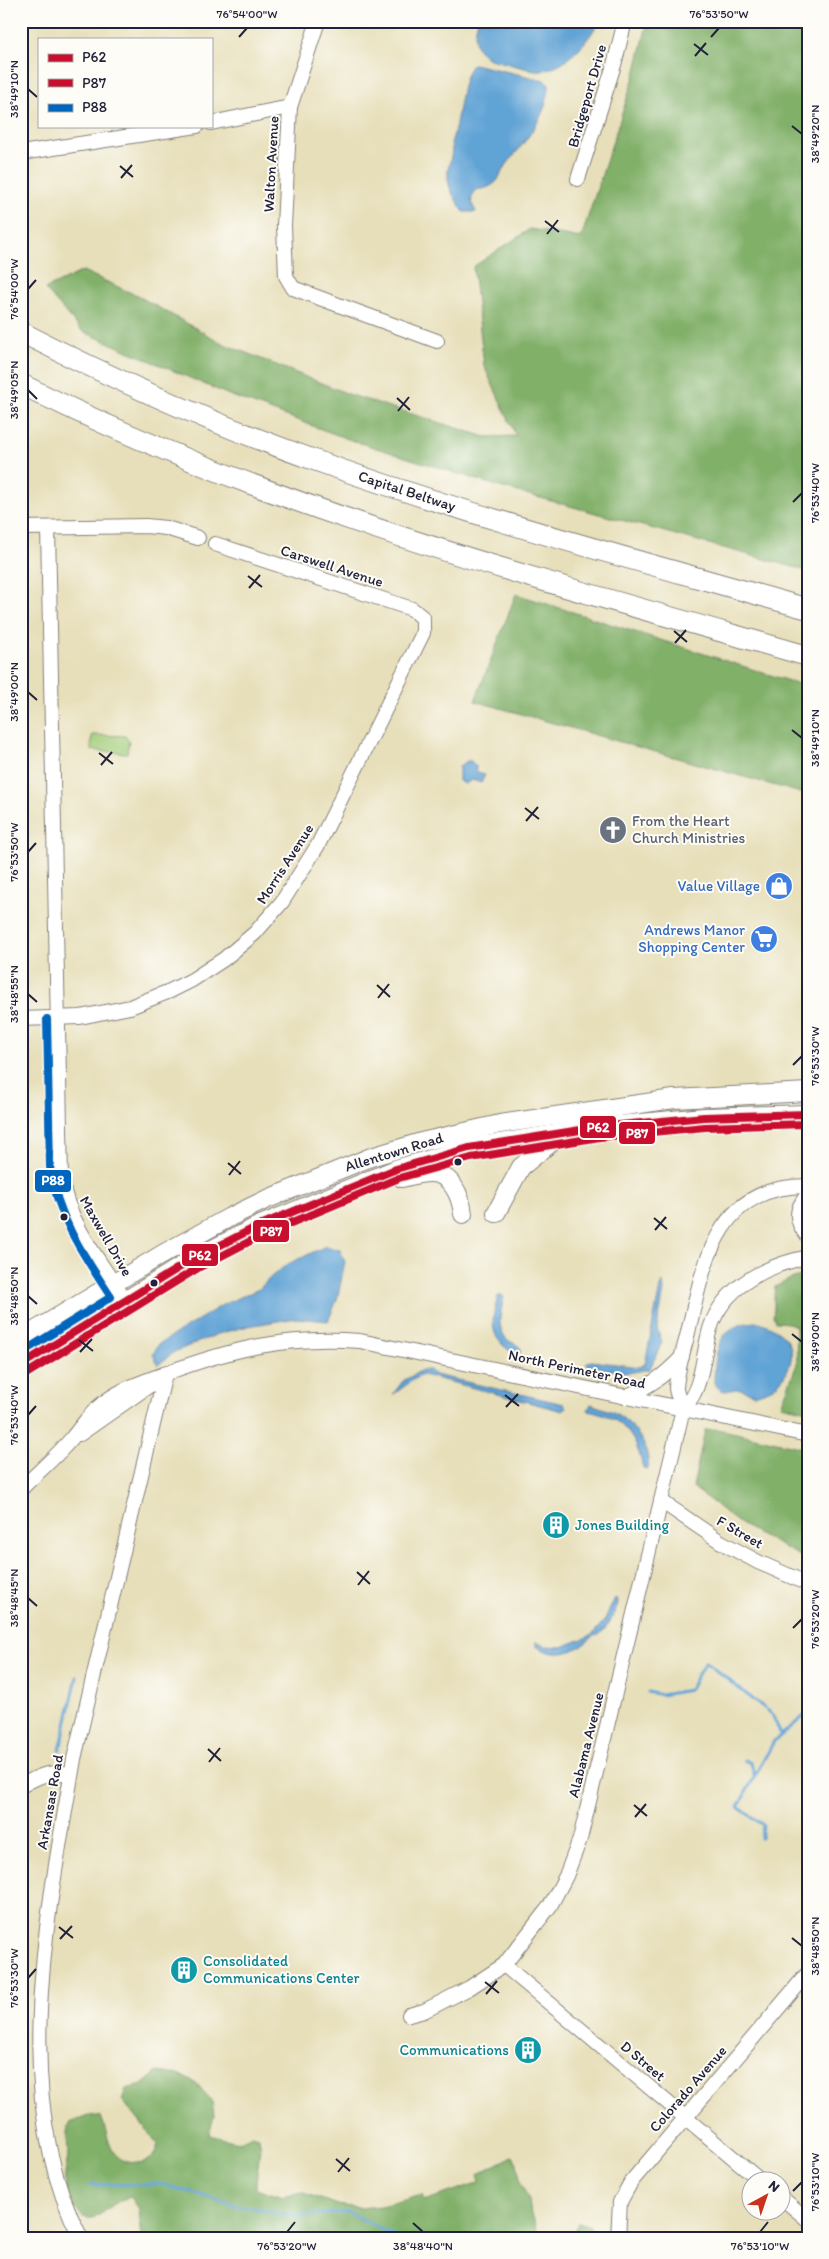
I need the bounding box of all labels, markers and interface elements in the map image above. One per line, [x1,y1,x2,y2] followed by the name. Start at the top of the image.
[216,7,278,21] text: 76°54'00"W
[689,7,749,21] text: 76°53'50"W
[38,38,212,128] legend
[564,42,610,150] street label: Bridgeport Drive
[82,48,107,66] text: P62
[7,60,21,118] text: 38°49'10"N
[82,74,107,92] text: P87
[82,98,107,116] text: P88
[808,105,822,163] text: 38°49'20"N
[259,115,283,213] street label: Walton Avenue
[7,258,21,320] text: 76°54'00"W
[7,361,21,419] text: 38°49'05"N
[808,463,822,523] text: 76°53'40"W
[356,467,458,515] street label: Capital Beltway
[278,541,386,591] street label: Carswell Avenue
[7,662,21,722] text: 38°49'00"N
[808,709,822,767] text: 38°49'10"N
[632,812,746,847] place label: From the Heart Church Ministries
[598,815,628,845] church icon: From the Heart Church Ministries
[252,821,318,907] street label: Morris Avenue
[7,822,21,882] text: 76°53'50"W
[764,871,794,901] shop icon: Value Village
[677,877,760,895] place label: Value Village
[638,921,745,956] place label: Andrews Manor Shopping Center
[749,924,779,954] supermarket icon: Andrews Manor Shopping Center
[7,965,21,1023] text: 38°48'55"N
[808,1026,822,1086] text: 76°53'30"W
[579,1115,617,1139] line badge: P62
[587,1119,610,1136] text: P62
[618,1121,656,1145] line badge: P87
[626,1125,648,1142] text: P87
[343,1128,446,1176] street label: Allentown Road
[453,1157,463,1167] unlabelled marker
[34,1169,72,1193] line badge: P88
[41,1172,65,1189] text: P88
[76,1193,136,1279] street label: Maxwell Drive
[59,1212,69,1222] unlabelled marker
[252,1219,290,1243] line badge: P87
[260,1223,282,1240] text: P87
[181,1243,219,1267] line badge: P62
[189,1247,212,1264] text: P62
[7,1267,21,1325] text: 38°48'50"N
[149,1278,159,1288] unlabelled marker
[808,1312,822,1372] text: 38°49'00"N
[507,1346,647,1392] street label: North Perimeter Road
[7,1385,21,1445] text: 76°53'40"W
[541,1510,571,1540] building icon: Jones Building
[714,1512,767,1553] street label: F Street
[575,1516,669,1534] place label: Jones Building
[7,1569,21,1627] text: 38°48'45"N
[808,1589,822,1649] text: 76°53'20"W
[564,1691,608,1799] street label: Alabama Avenue
[33,1753,67,1851] street label: Arkansas Road
[808,1917,822,1975] text: 38°48'50"N
[7,1948,21,2008] text: 76°53'30"W
[203,1952,360,1987] place label: Consolidated Communications Center
[169,1955,199,1985] building icon: Consolidated Communications Center
[513,2035,543,2065] building icon: Communications
[617,2037,669,2085] street label: D Street
[399,2041,509,2059] place label: Communications
[646,2042,730,2136] street label: Colorado Avenue
[808,2153,822,2211] text: 76°53'10"W
[742,2172,792,2222] north arrow
[765,2177,783,2196] text: N
[257,2239,317,2253] text: 76°53'20"W
[393,2239,453,2253] text: 38°48'40"N
[731,2239,789,2253] text: 76°53'10"W

